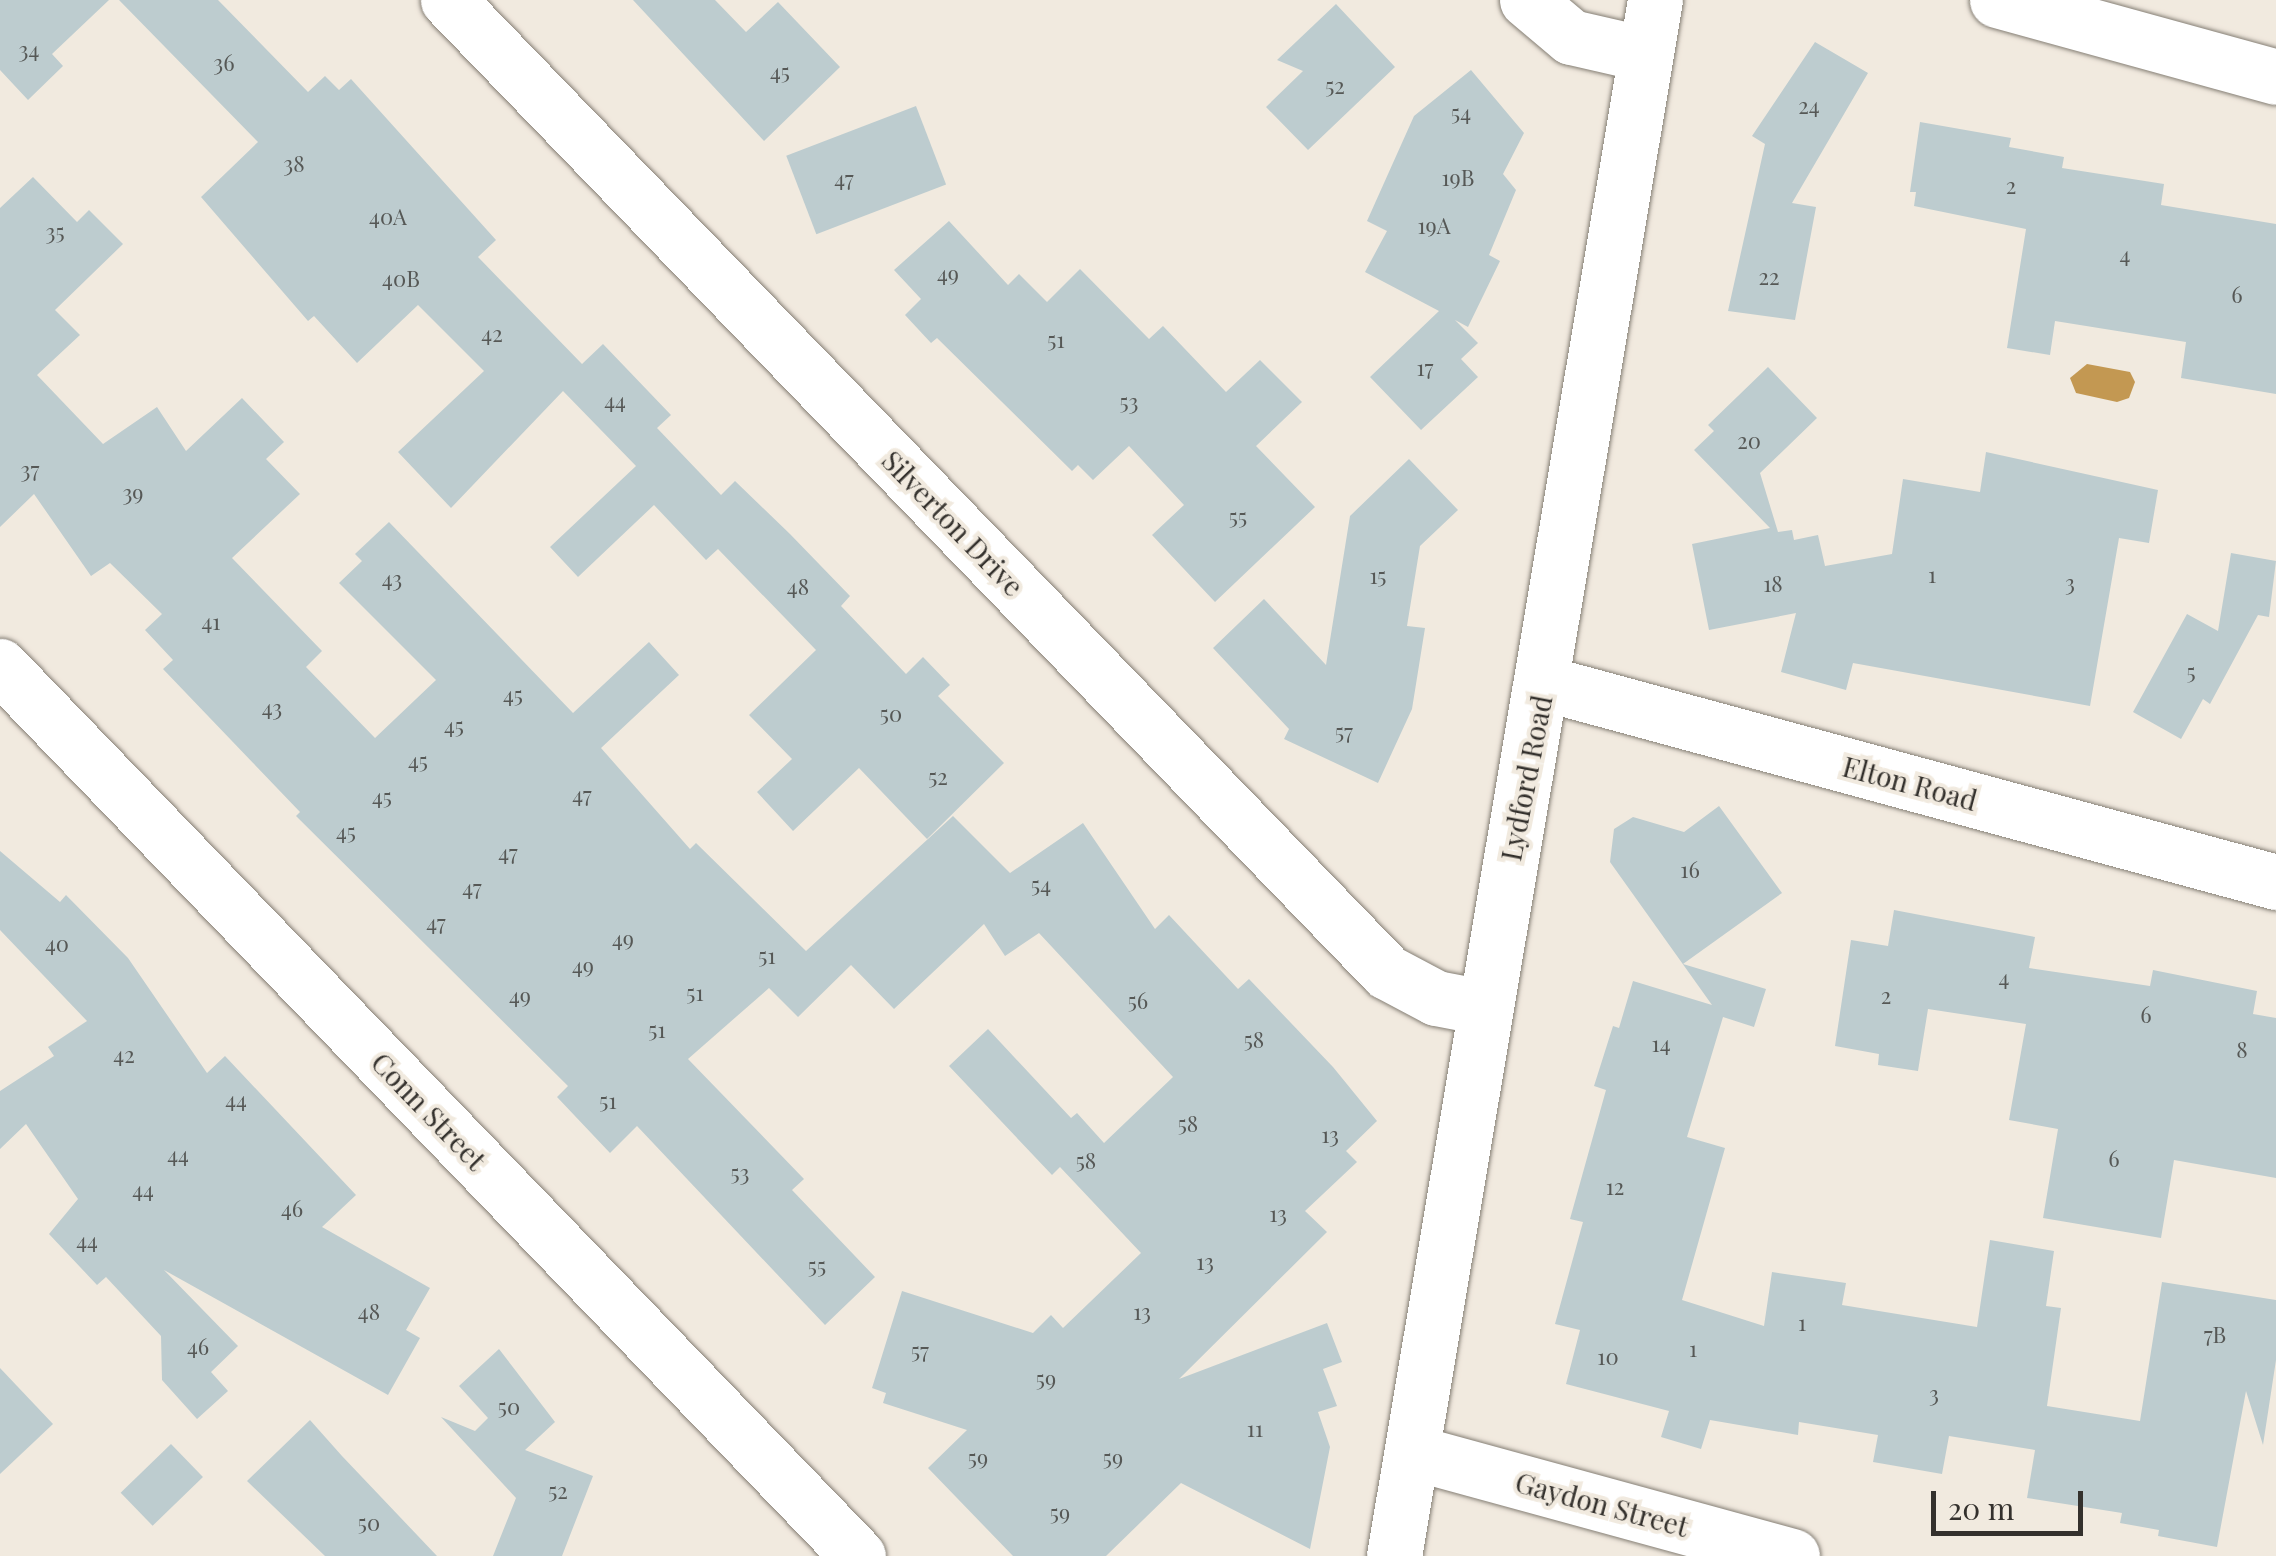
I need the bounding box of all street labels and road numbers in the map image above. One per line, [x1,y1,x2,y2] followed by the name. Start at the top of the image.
[875,443,1031,603] street label: Silverton Drive
[1493,692,1559,864] street label: Lydford Road
[1839,749,1981,817] street label: Elton Road
[365,1045,493,1177] street label: Conn Street
[1512,1465,1692,1543] street label: Gaydon Street

